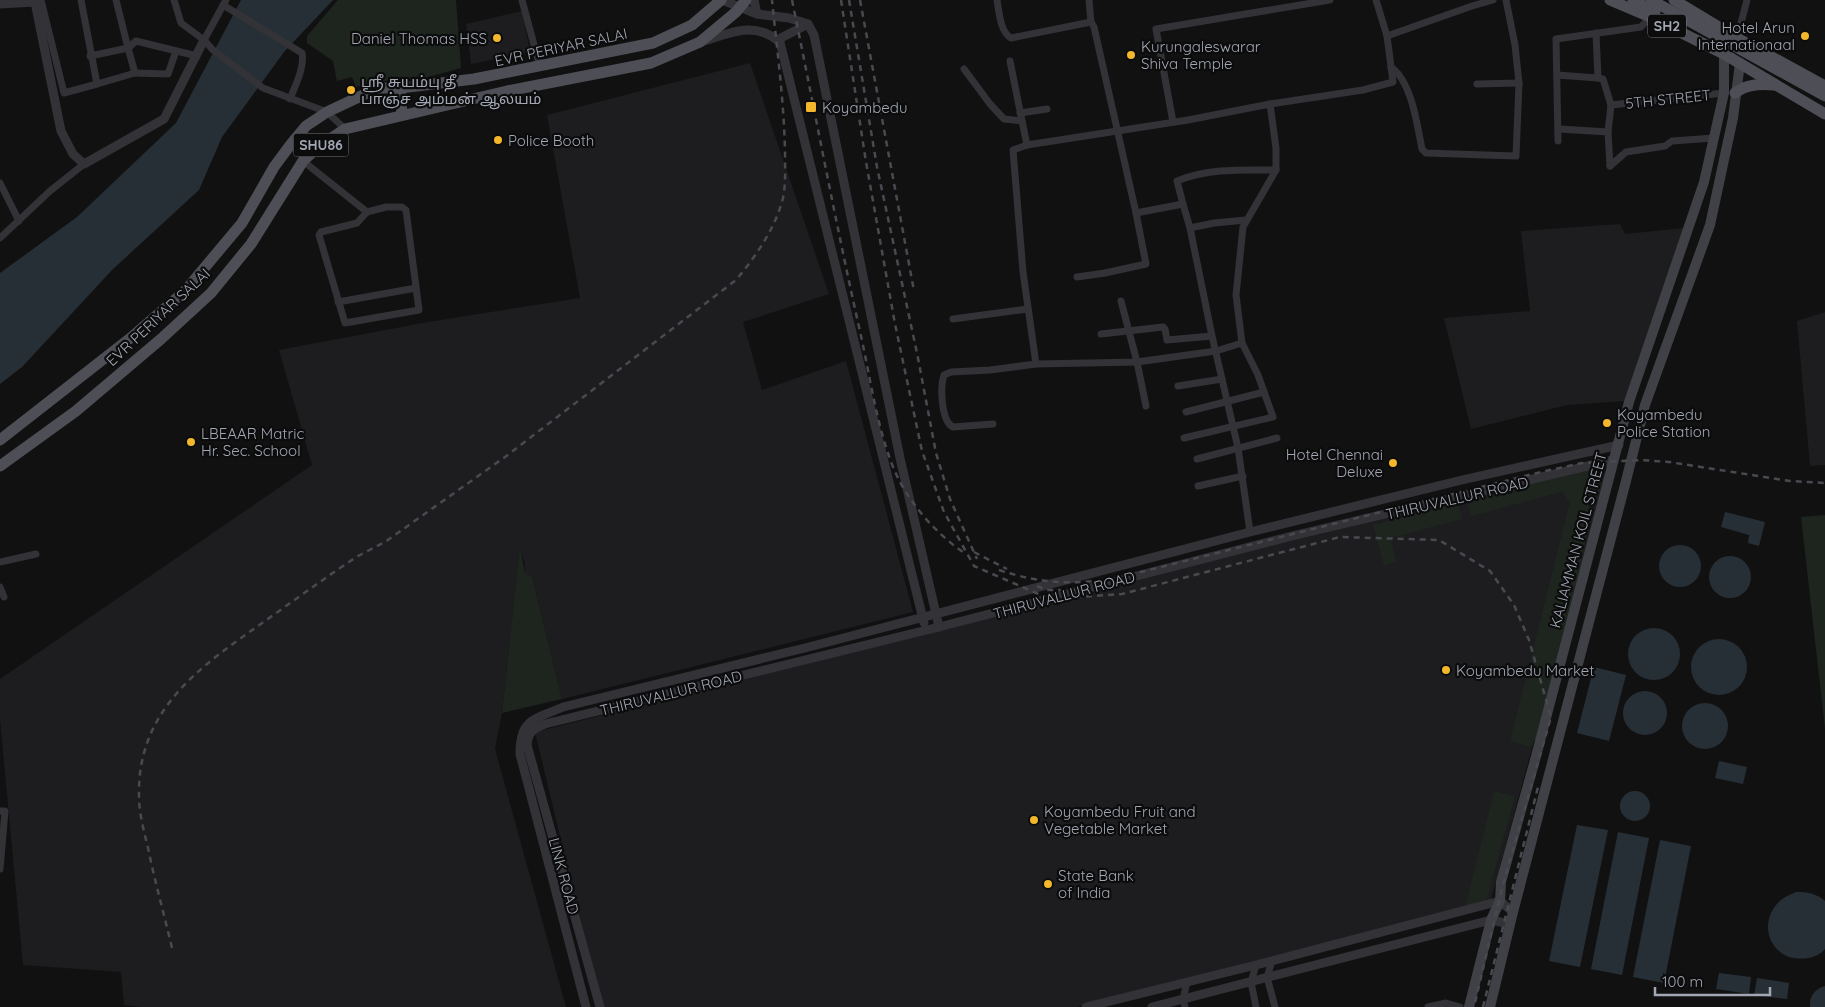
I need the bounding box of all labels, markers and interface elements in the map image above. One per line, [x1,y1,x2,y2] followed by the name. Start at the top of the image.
[1648,15,1686,38] road number: SH2
[1698,18,1795,54] place label: Hotel Arun Internationaal
[493,24,629,70] street label: EVR PERIYAR SALAI
[351,29,487,48] place label: Daniel Thomas HSS
[1799,30,1811,42] marker: Hotel Arun Internationaal
[491,32,503,44] marker: Daniel Thomas HSS
[1141,37,1261,73] place label: Kurungaleswarar Shiva Temple
[1125,49,1137,61] marker: Kurungaleswarar Shiva Temple
[361,72,541,110] place label: ஶ்ரீ சுயம்பு தீ பாஞ்ச அம்மன் ஆலயம்
[345,84,357,96] marker: ஶ்ரீ சுயம்பு தீ பாஞ்ச அம்மன் ஆலயம்
[1624,85,1712,113] street label: 5TH STREET
[822,98,908,117] place label: Koyambedu
[804,100,818,114] marker: Koyambedu
[508,131,594,150] place label: Police Booth
[294,134,348,156] road number: SHU86
[492,134,504,146] marker: Police Booth
[102,264,214,370] street label: EVR PERIYAR SALAI
[1617,405,1710,441] place label: Koyambedu Police Station
[1601,417,1613,429] marker: Koyambedu Police Station
[201,424,304,460] place label: LBEAAR Matric Hr. Sec. School
[185,436,197,448] marker: LBEAAR Matric Hr. Sec. School
[1286,445,1383,481] place label: Hotel Chennai Deluxe
[1545,450,1611,630] street label: KALIAMMAN KOIL STREET
[1387,457,1399,469] marker: Hotel Chennai Deluxe
[1384,472,1530,524] street label: THIRUVALLUR ROAD
[991,567,1137,623] street label: THIRUVALLUR ROAD
[1456,661,1594,680] place label: Koyambedu Market
[1440,664,1452,676] marker: Koyambedu Market
[598,666,744,720] street label: THIRUVALLUR ROAD
[1044,802,1196,838] place label: Koyambedu Fruit and Vegetable Market
[1028,814,1040,826] marker: Koyambedu Fruit and Vegetable Market
[545,836,583,917] street label: LINK ROAD
[1058,866,1134,902] place label: State Bank of India
[1042,878,1054,890] marker: State Bank of India
[1655,964,1770,996] scale bar
[1662,972,1703,991] text: 100 m

